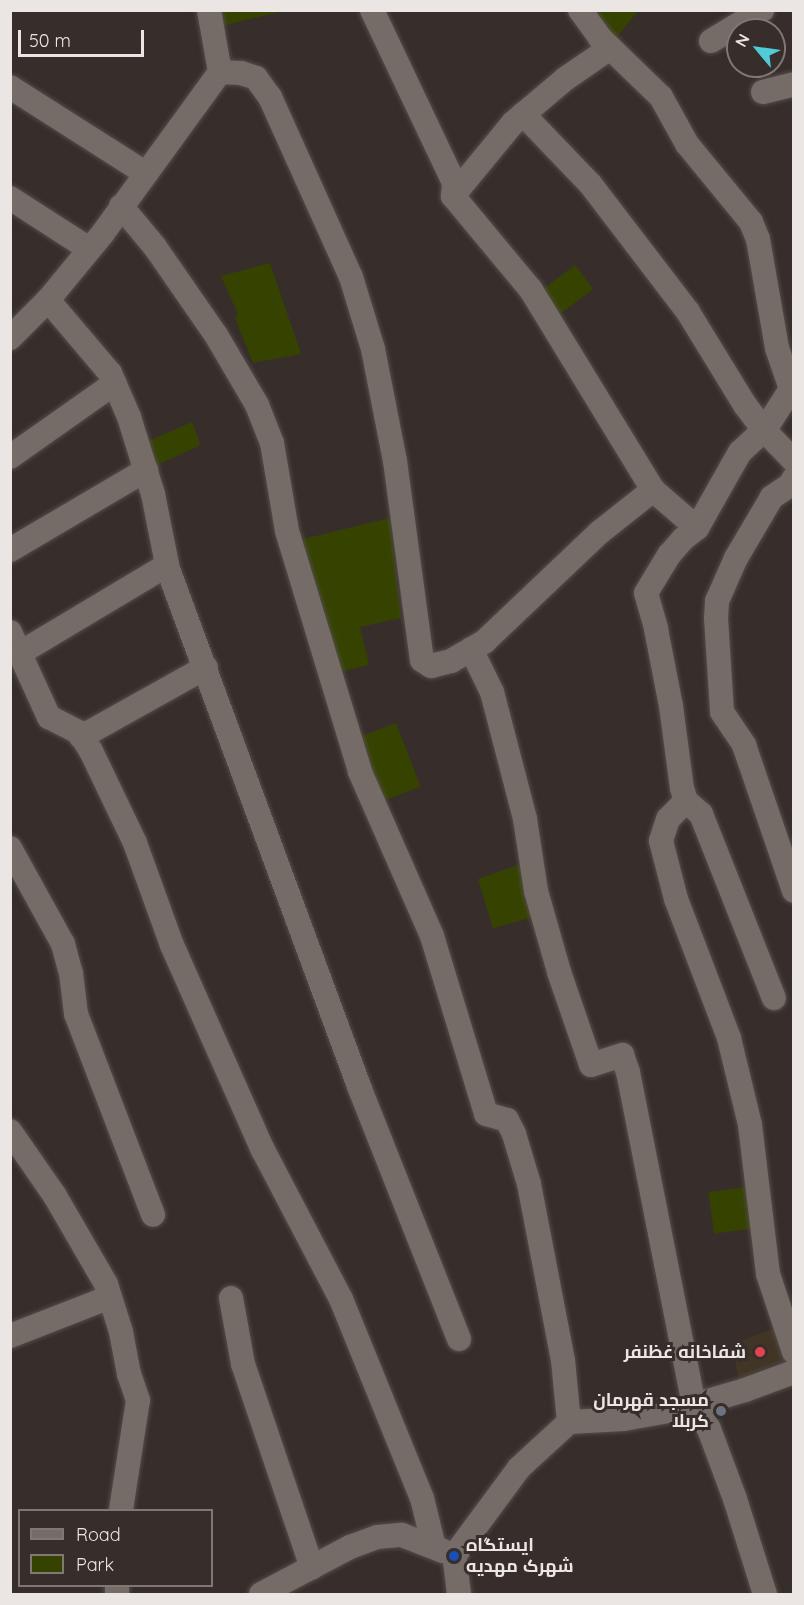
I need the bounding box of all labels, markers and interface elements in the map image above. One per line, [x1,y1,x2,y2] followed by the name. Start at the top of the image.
[21,18,147,56] scale bar
[726,18,786,78] north arrow
[29,29,71,52] text: 50 m
[730,30,754,50] text: N
[624,1341,746,1363] place label: شفاخانه غظنفر
[751,1343,769,1361] marker: شفاخانه غظنفر
[593,1390,709,1432] place label: مسجد قهرمان کربلا
[714,1404,728,1418] marker: مسجد قهرمان کربلا
[18,1509,213,1587] legend
[76,1523,121,1546] text: Road
[466,1535,574,1578] place label: ایستگاه شهرک مهدیه
[447,1549,461,1563] marker: ایستگاه شهرک مهدیه
[76,1553,114,1576] text: Park

